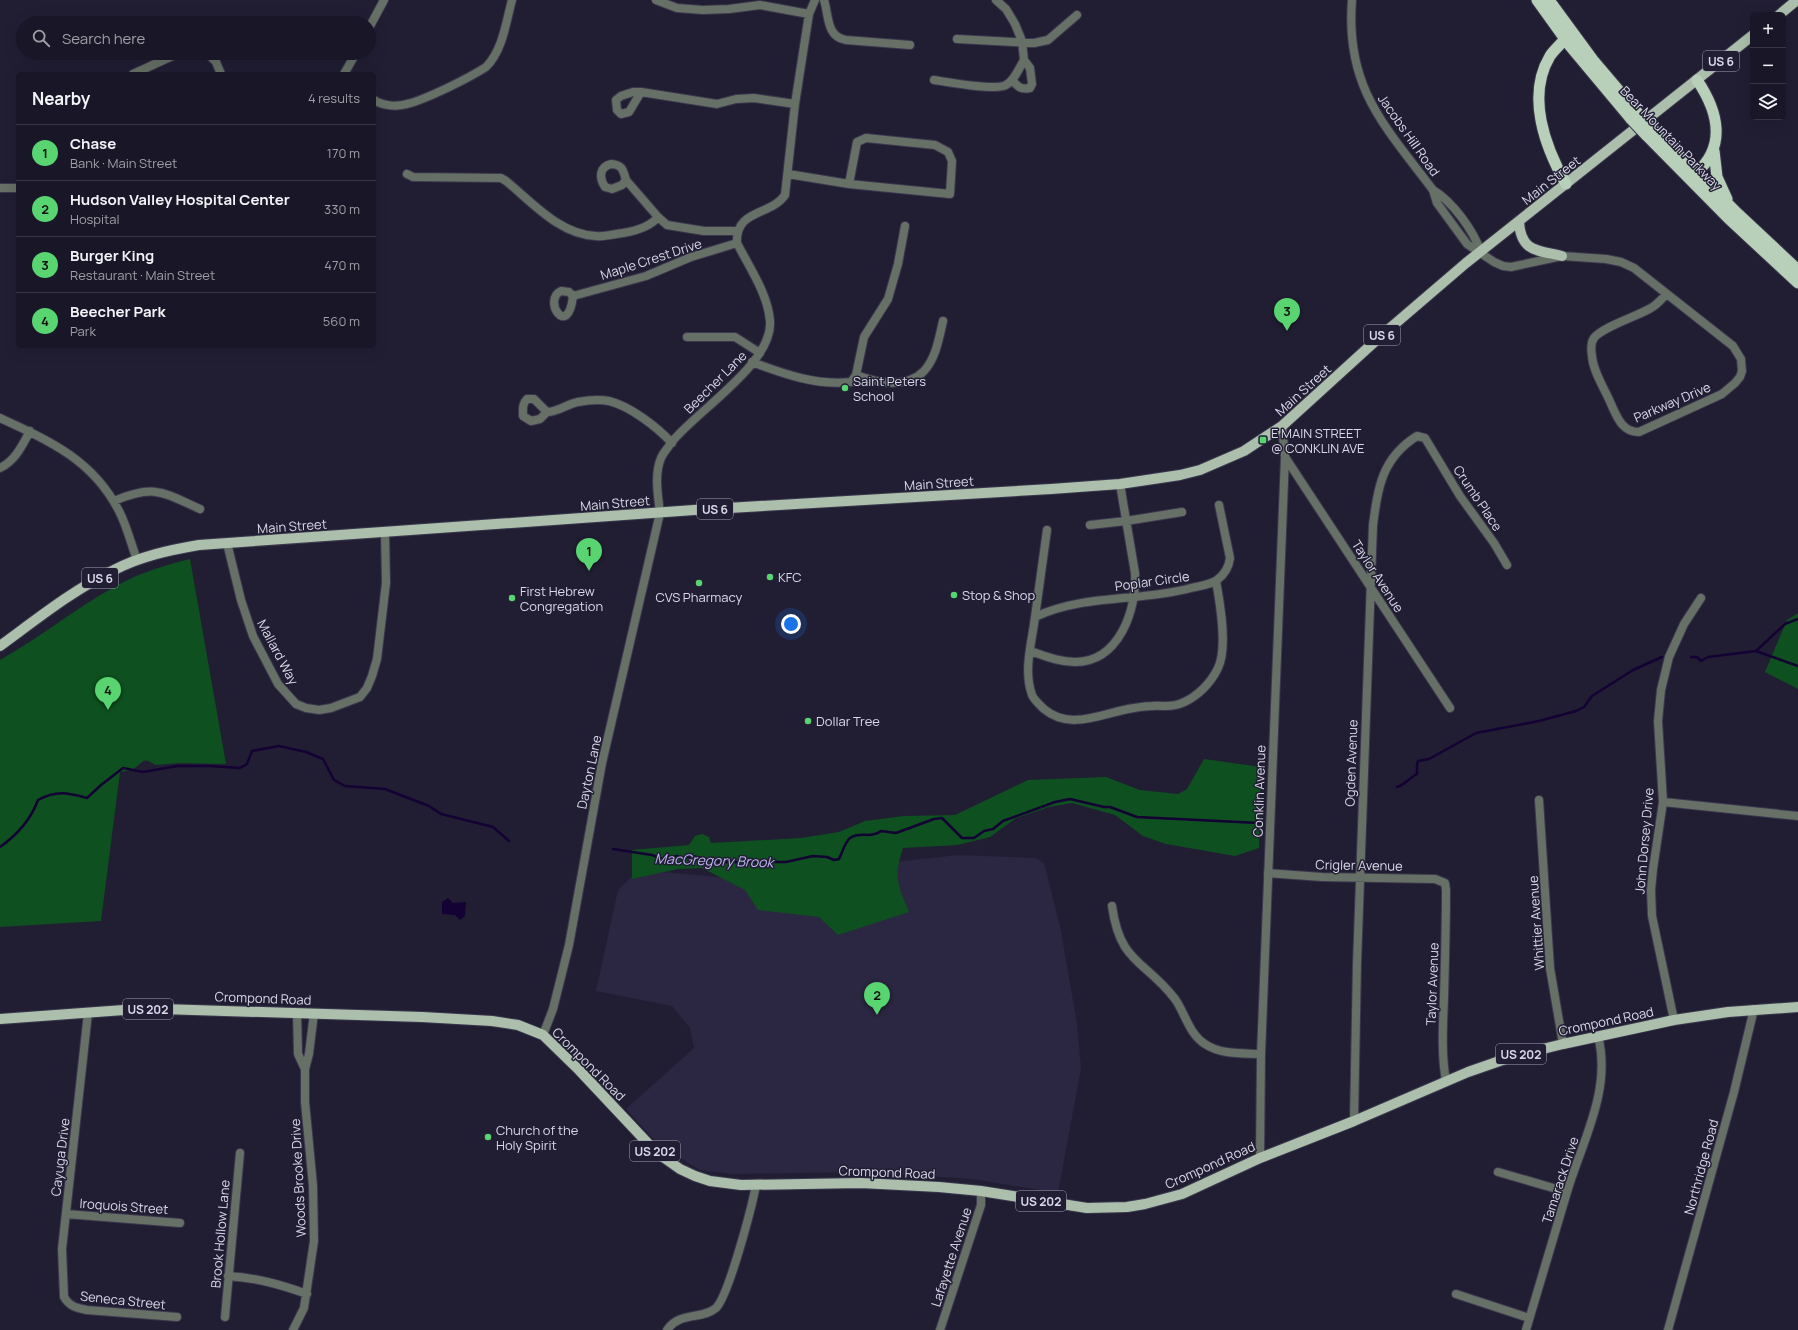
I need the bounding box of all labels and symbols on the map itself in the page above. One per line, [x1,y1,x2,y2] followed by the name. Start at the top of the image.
[1703,51,1739,71] road number: US 6
[1616,82,1726,194] street label: Bear Mountain Parkway
[1374,90,1444,180] street label: Jacobs Hill Road
[1518,151,1584,209] street label: Main Street
[598,234,704,284] street label: Maple Crest Drive
[1274,298,1300,331] pin: 3
[1364,325,1400,345] road number: US 6
[680,346,751,417] street label: Beecher Lane
[1271,360,1335,420] street label: Main Street
[853,372,926,405] place label: Saint Peters School
[1631,378,1714,426] street label: Parkway Drive
[840,383,850,393] marker: Saint Peters School
[1271,424,1364,457] place label: E MAIN STREET @ CONKLIN AVE
[1258,435,1268,445] marker: E MAIN STREET @ CONKLIN AVE
[1449,462,1507,535] street label: Crumb Place
[904,472,974,494] street label: Main Street
[580,491,650,515] street label: Main Street
[697,499,733,519] road number: US 6
[257,515,327,537] street label: Main Street
[1348,536,1408,616] street label: Taylor Avenue
[576,538,602,571] pin: 1
[1113,567,1191,595] street label: Poplar Circle
[82,568,118,588] road number: US 6
[778,568,802,586] place label: KFC
[765,572,775,582] marker: KFC
[694,578,704,588] marker: CVS Pharmacy
[520,582,603,615] place label: First Hebrew Congregation
[962,586,1035,604] place label: Stop & Shop
[656,588,743,606] place label: CVS Pharmacy
[949,590,959,600] marker: Stop & Shop
[507,593,517,603] marker: First Hebrew Congregation
[781,614,801,634] your location
[253,616,303,688] street label: Mallard Way
[95,677,121,710] pin: 4
[816,712,880,730] place label: Dollar Tree
[803,716,813,726] marker: Dollar Tree
[1340,719,1362,807] street label: Ogden Avenue
[572,733,606,811] street label: Dayton Lane
[1248,744,1270,837] street label: Conklin Avenue
[1630,787,1658,895] street label: John Dorsey Drive
[654,848,776,872] water label: MacGregory Brook
[1315,855,1403,875] street label: Crigler Avenue
[1524,875,1548,971] street label: Whittier Avenue
[1422,942,1442,1026] street label: Taylor Avenue
[864,982,890,1015] pin: 2
[214,987,312,1009] street label: Crompond Road
[123,999,173,1019] road number: US 202
[1557,1002,1655,1040] street label: Crompond Road
[548,1023,630,1105] street label: Crompond Road
[1496,1044,1546,1064] road number: US 202
[46,1116,74,1197] street label: Cayuga Drive
[1680,1117,1722,1217] street label: Northridge Road
[286,1118,310,1238] street label: Woods Brooke Drive
[496,1121,579,1154] place label: Church of the Holy Spirit
[483,1132,493,1142] marker: Church of the Holy Spirit
[1537,1134,1583,1226] street label: Tamarack Drive
[1162,1137,1258,1193] street label: Crompond Road
[630,1141,680,1161] road number: US 202
[838,1161,936,1183] street label: Crompond Road
[206,1179,234,1289] street label: Brook Hollow Lane
[1016,1191,1066,1211] road number: US 202
[79,1194,169,1218] street label: Iroquois Street
[926,1205,976,1309] street label: Lafayette Avenue
[79,1287,167,1313] street label: Seneca Street

